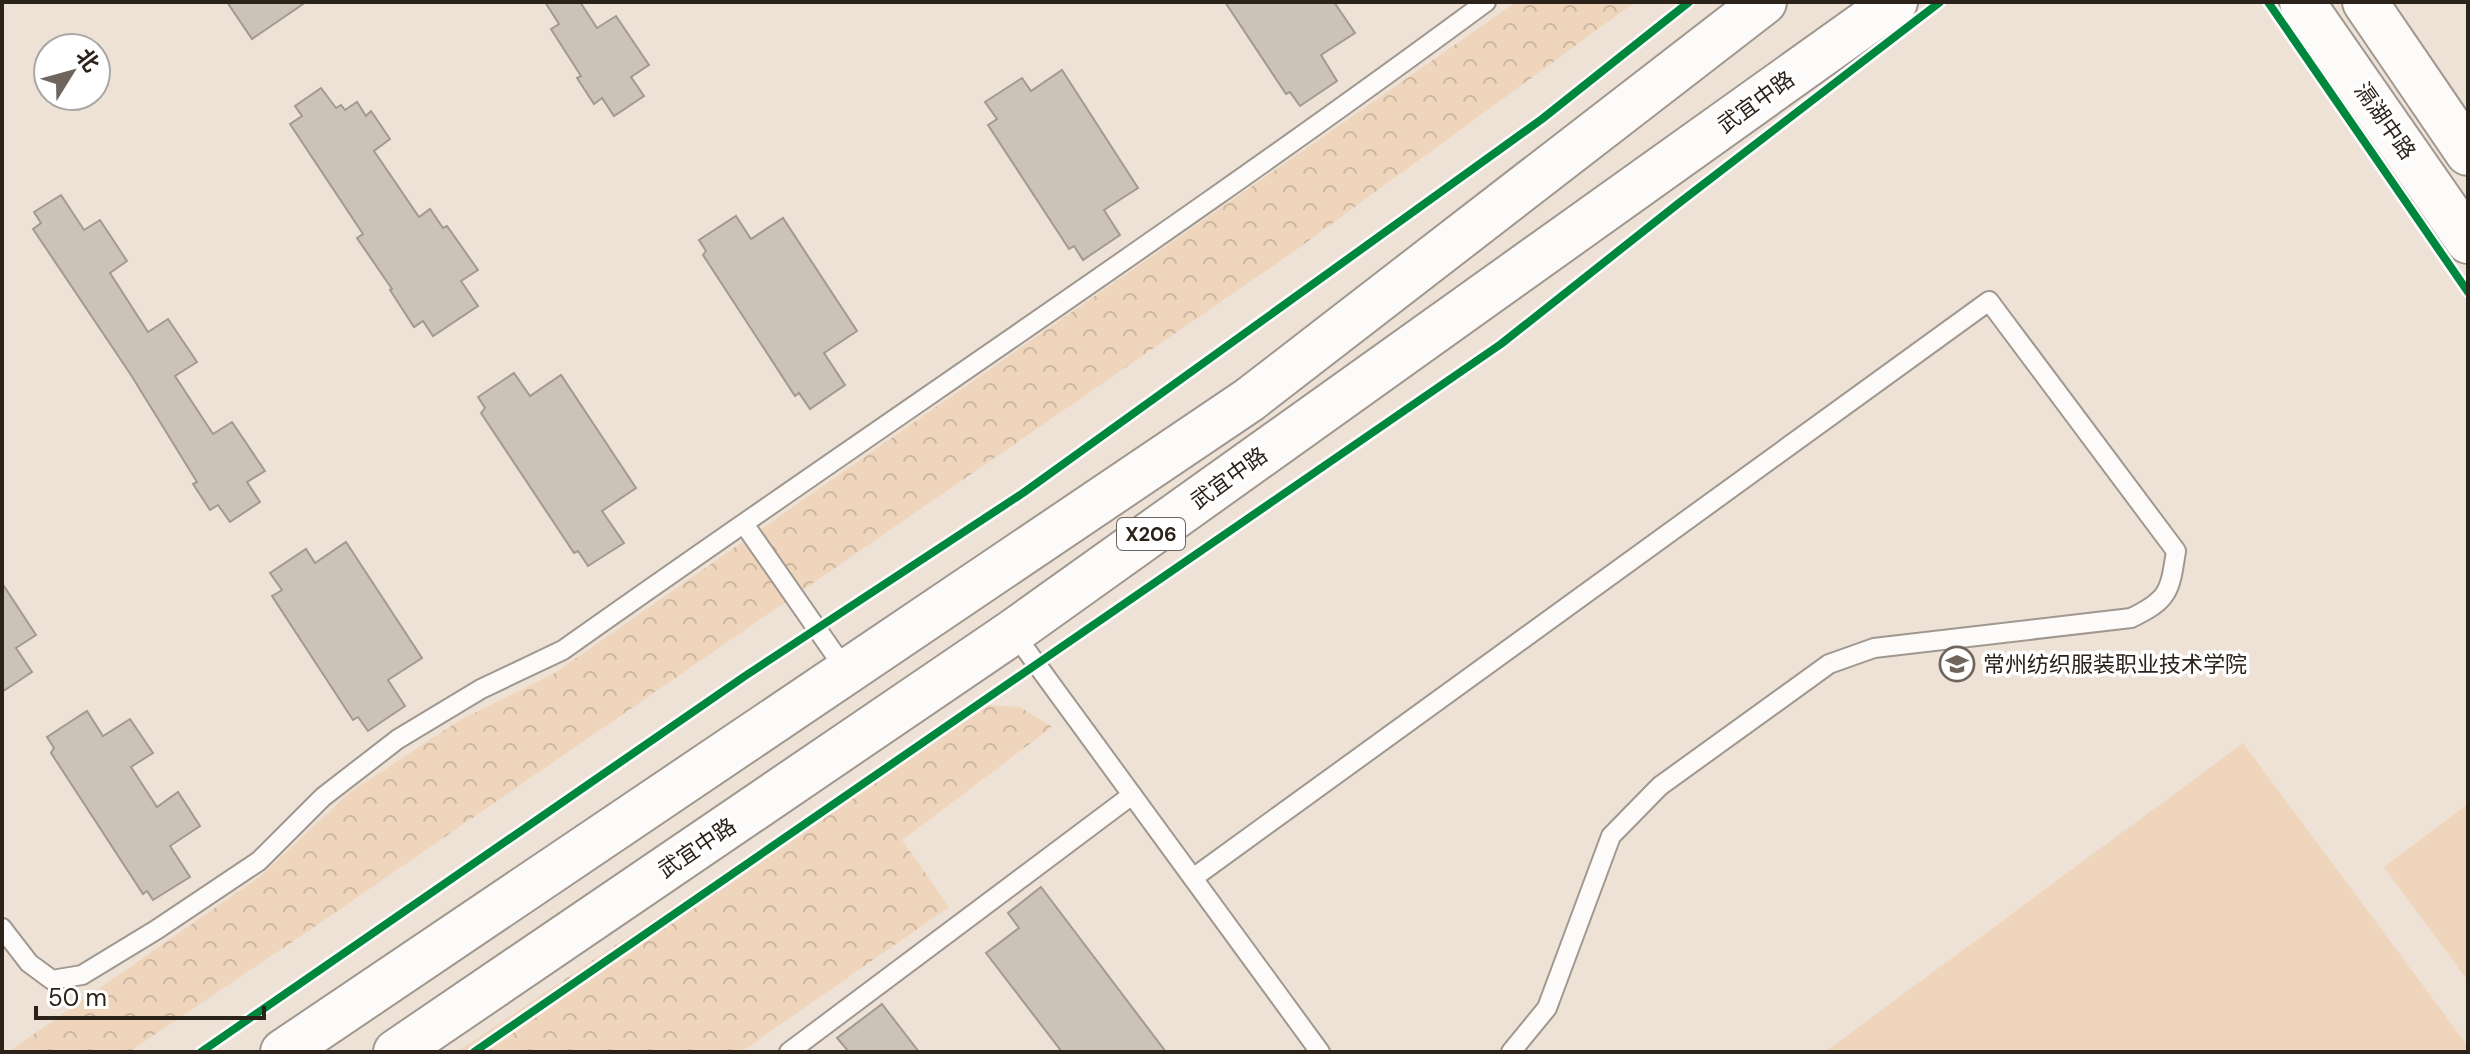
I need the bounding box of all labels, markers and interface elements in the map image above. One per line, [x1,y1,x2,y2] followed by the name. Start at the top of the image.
[32,32,112,112] north arrow
[69,43,106,78] text: 北
[1712,64,1800,140] street label: 武宜中路
[2348,77,2422,165] street label: 滆湖中路
[1185,440,1273,516] street label: 武宜中路
[1117,518,1185,550] road number: X206
[1938,645,1976,683] school or university icon: 常州纺织服装职业技术学院
[1983,650,2247,679] place label: 常州纺织服装职业技术学院
[652,811,742,885] street label: 武宜中路
[36,970,264,1020] scale bar
[48,982,107,1013] text: 50 m

